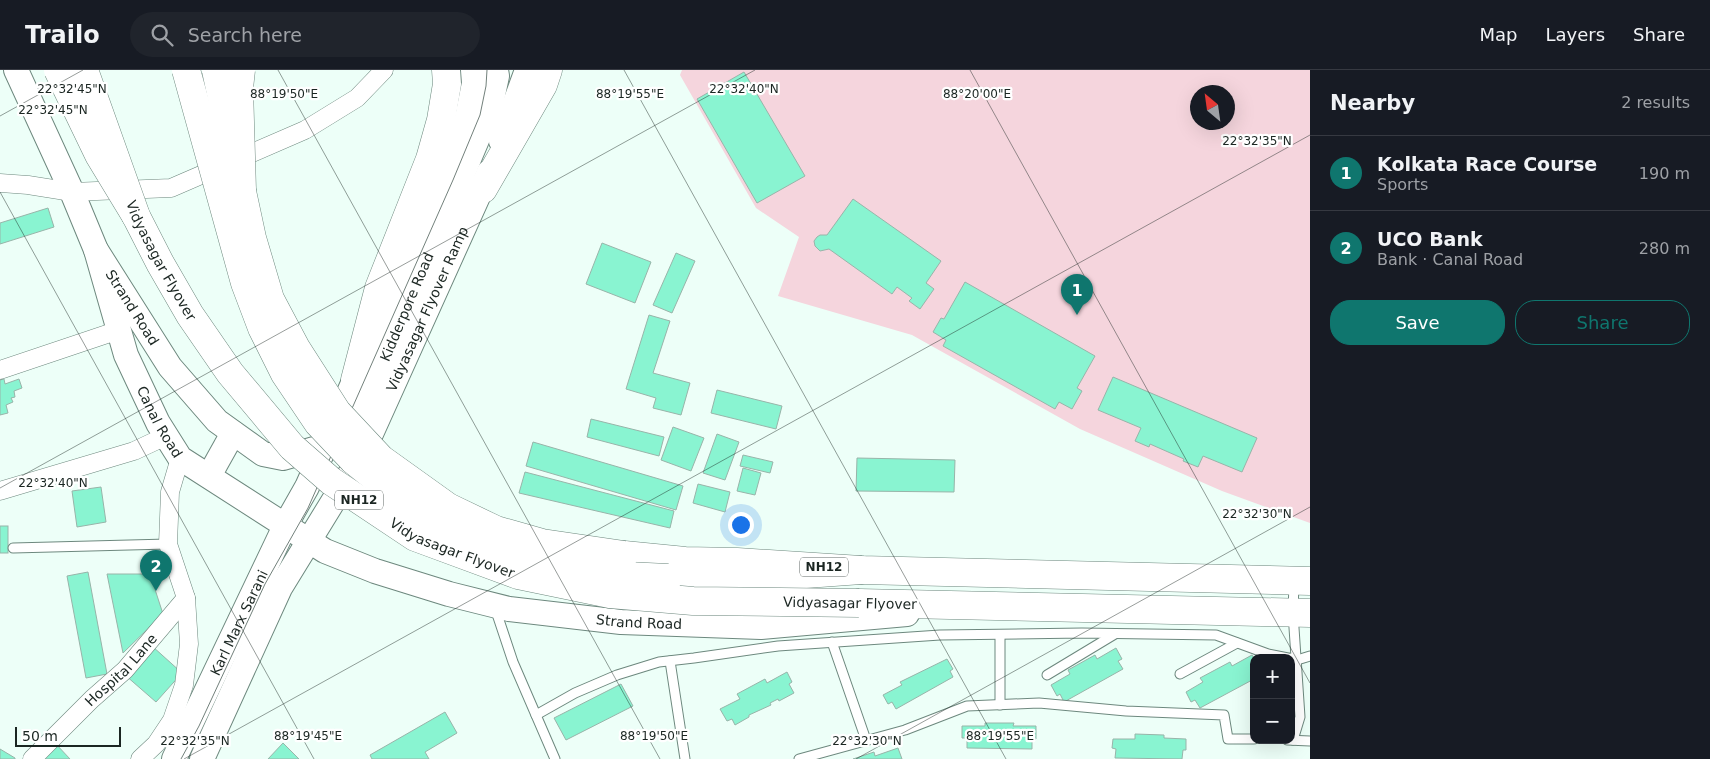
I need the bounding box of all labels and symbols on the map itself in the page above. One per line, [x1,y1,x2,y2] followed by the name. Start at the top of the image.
[37,82,107,96] text: 22°32'45"N
[709,82,779,96] text: 22°32'40"N
[1190,85,1235,130] north arrow
[250,87,318,101] text: 88°19'50"E
[596,87,664,101] text: 88°19'55"E
[943,87,1011,101] text: 88°20'00"E
[18,103,88,117] text: 22°32'45"N
[1222,134,1292,148] text: 22°32'35"N
[123,198,200,324] street label: Vidyasagar Flyover
[383,224,471,394] street label: Vidyasagar Flyover Ramp
[377,250,437,364] street label: Kidderpore Road
[103,267,162,348] street label: Strand Road
[1061,274,1093,315] pin: 1
[134,383,186,461] street label: Canal Road
[18,476,88,490] text: 22°32'40"N
[335,490,383,510] road number: NH12
[1222,507,1292,521] text: 22°32'30"N
[728,512,754,538] your location
[387,515,517,581] street label: Vidyasagar Flyover
[140,550,172,591] pin: 2
[800,558,848,577] road number: NH12
[207,567,271,678] street label: Karl Marx Sarani
[783,594,917,612] street label: Vidyasagar Flyover
[595,611,682,632] street label: Strand Road
[82,631,160,709] street label: Hospital Lane
[15,724,121,747] scale bar
[274,729,342,743] text: 88°19'45"E
[620,729,688,743] text: 88°19'50"E
[966,729,1034,743] text: 88°19'55"E
[160,734,230,748] text: 22°32'35"N
[832,734,902,748] text: 22°32'30"N

